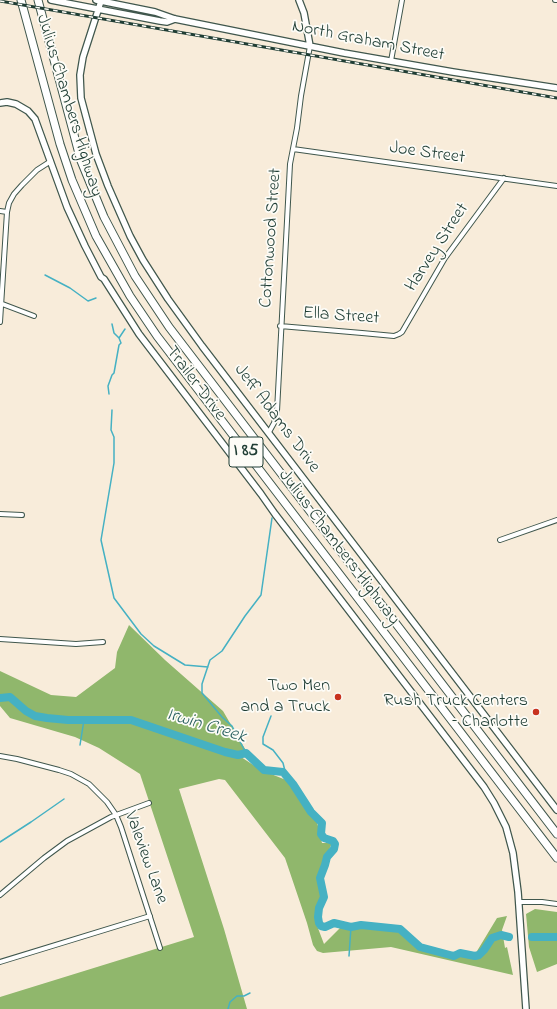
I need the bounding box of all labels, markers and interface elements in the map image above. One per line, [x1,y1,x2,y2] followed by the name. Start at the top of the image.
[30,12,106,200] street label: Julius Chambers Highway
[290,17,446,67] street label: North Graham Street
[388,138,466,170] street label: Joe Street
[256,167,288,309] street label: Cottonwood Street
[401,200,475,296] street label: Harvey Street
[302,304,380,330] street label: Ella Street
[160,343,230,425] street label: Trailer Drive
[228,360,324,478] street label: Jeff Adams Drive
[229,437,263,467] road number: I 85
[272,466,404,630] street label: Julius Chambers Highway
[241,676,330,718] place label: Two Men and a Truck
[383,691,528,734] place label: Rush Truck Centers – Charlotte
[333,692,343,702] marker: Two Men and a Truck
[163,704,249,750] water label: Irwin Creek
[531,707,541,717] marker: Rush Truck Centers – Charlotte
[118,809,172,907] street label: Valeview Lane

